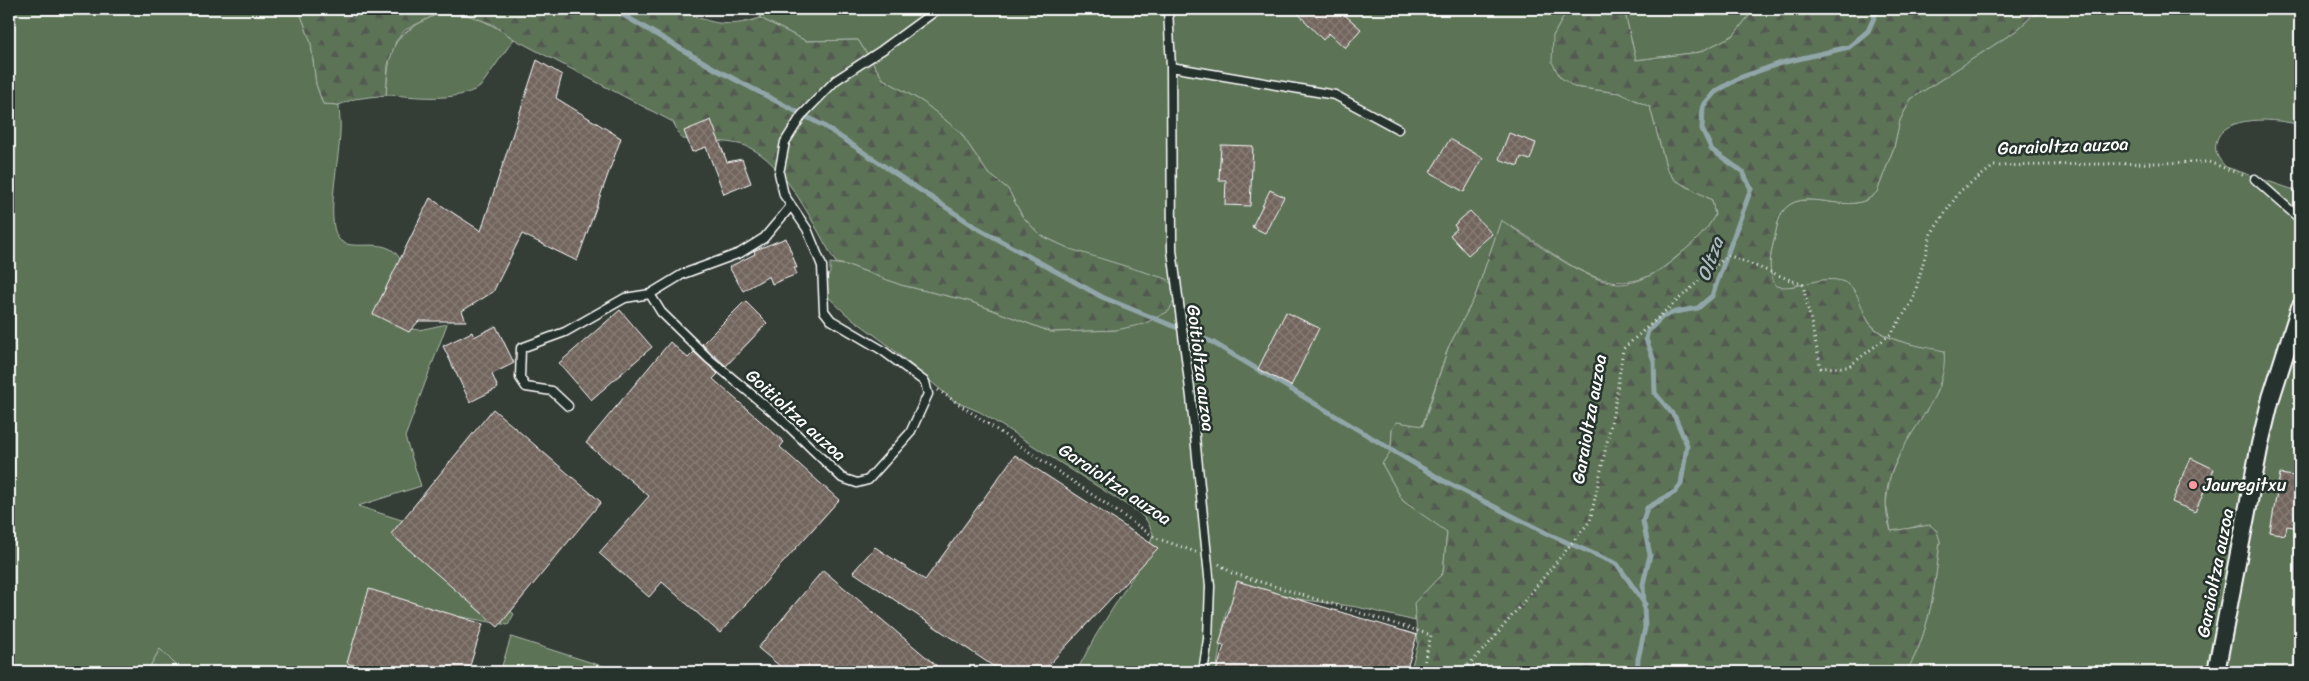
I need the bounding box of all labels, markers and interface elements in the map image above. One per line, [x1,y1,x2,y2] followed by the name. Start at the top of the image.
[1997,128,2129,164] street label: Garaioltza auzoa
[1687,231,1734,286] water label: Oltza
[1177,303,1225,433] street label: Goitioltza auzoa
[1562,352,1616,486] street label: Garaioltza auzoa
[738,360,854,470] street label: Goitioltza auzoa
[1052,434,1178,534] street label: Garaioltza auzoa
[2202,469,2287,501] place label: Jauregitxu
[2187,479,2199,491] marker: Jauregitxu
[2187,506,2243,640] street label: Garaioltza auzoa

